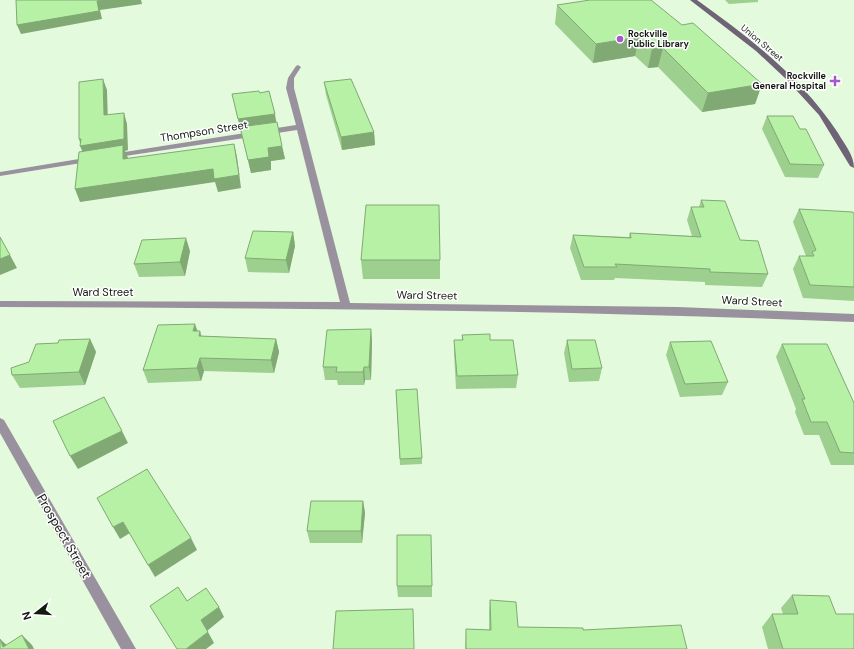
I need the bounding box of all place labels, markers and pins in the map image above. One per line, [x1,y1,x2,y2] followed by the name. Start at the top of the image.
[628,28,689,50] place label: Rockville Public Library
[615,34,625,44] marker: Rockville Public Library
[752,70,827,92] place label: Rockville General Hospital
[829,75,841,87] marker: Rockville General Hospital

